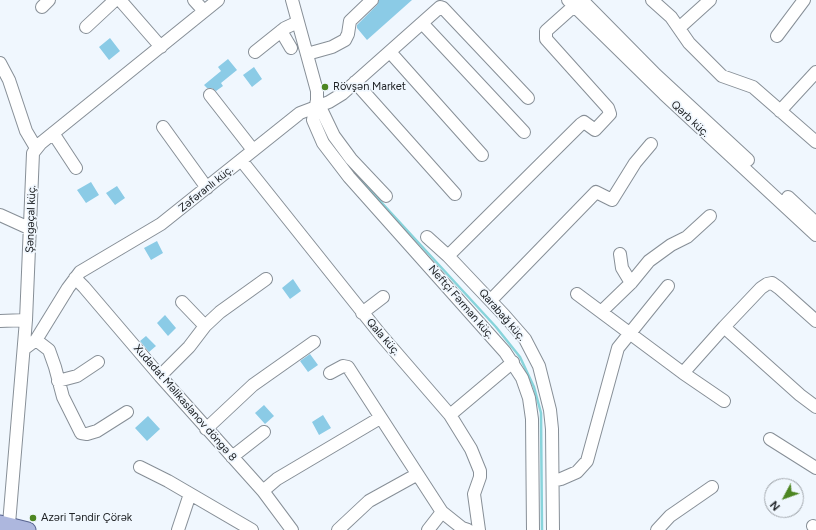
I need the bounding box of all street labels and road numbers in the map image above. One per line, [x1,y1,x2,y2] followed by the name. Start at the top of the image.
[668,98,712,140] street label: Qərb küç.
[176,163,236,215] street label: Zəfəranlı küç.
[23,185,39,253] street label: Şəngəçal küç.
[425,262,497,342] street label: Neftçi Fərman küç.
[476,286,528,344] street label: Qarabağ küç.
[363,316,403,358] street label: Qala küç.
[131,342,239,464] street label: Xudadat Məlikaslanov döngə 8

